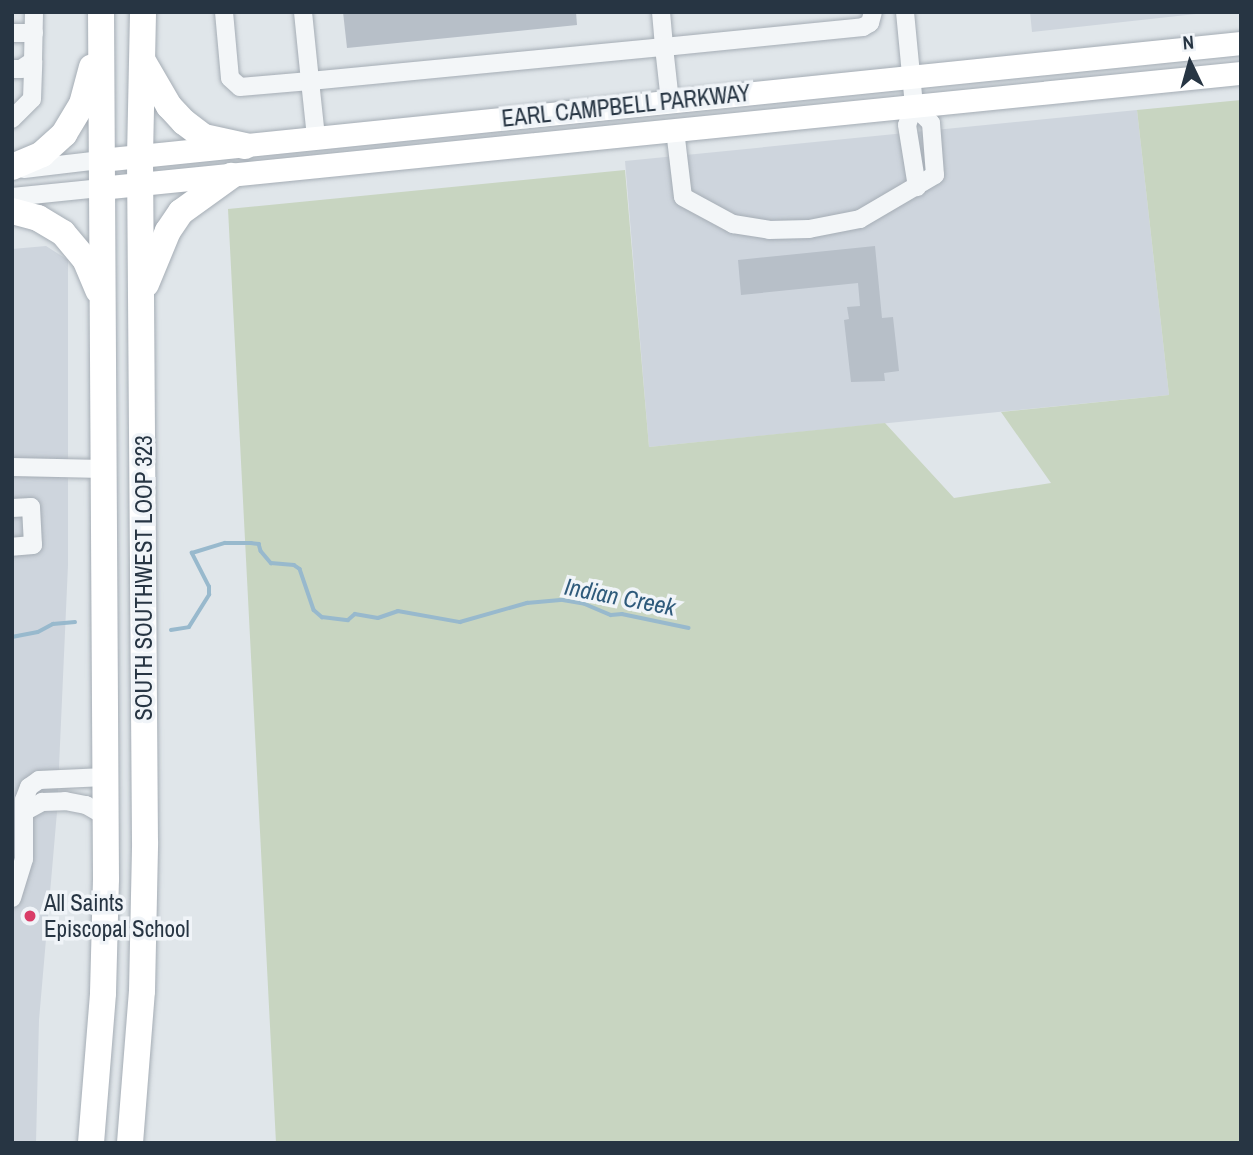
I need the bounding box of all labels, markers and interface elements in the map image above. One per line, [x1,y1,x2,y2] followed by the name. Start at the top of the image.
[1155,28,1225,98] north arrow
[1181,29,1195,56] text: N
[500,79,752,133] street label: EARL CAMPBELL PARKWAY
[130,435,158,721] street label: SOUTH SOUTHWEST LOOP 323
[562,572,678,622] water label: Indian Creek
[44,889,190,943] place label: All Saints Episcopal School
[22,908,38,924] marker: All Saints Episcopal School

